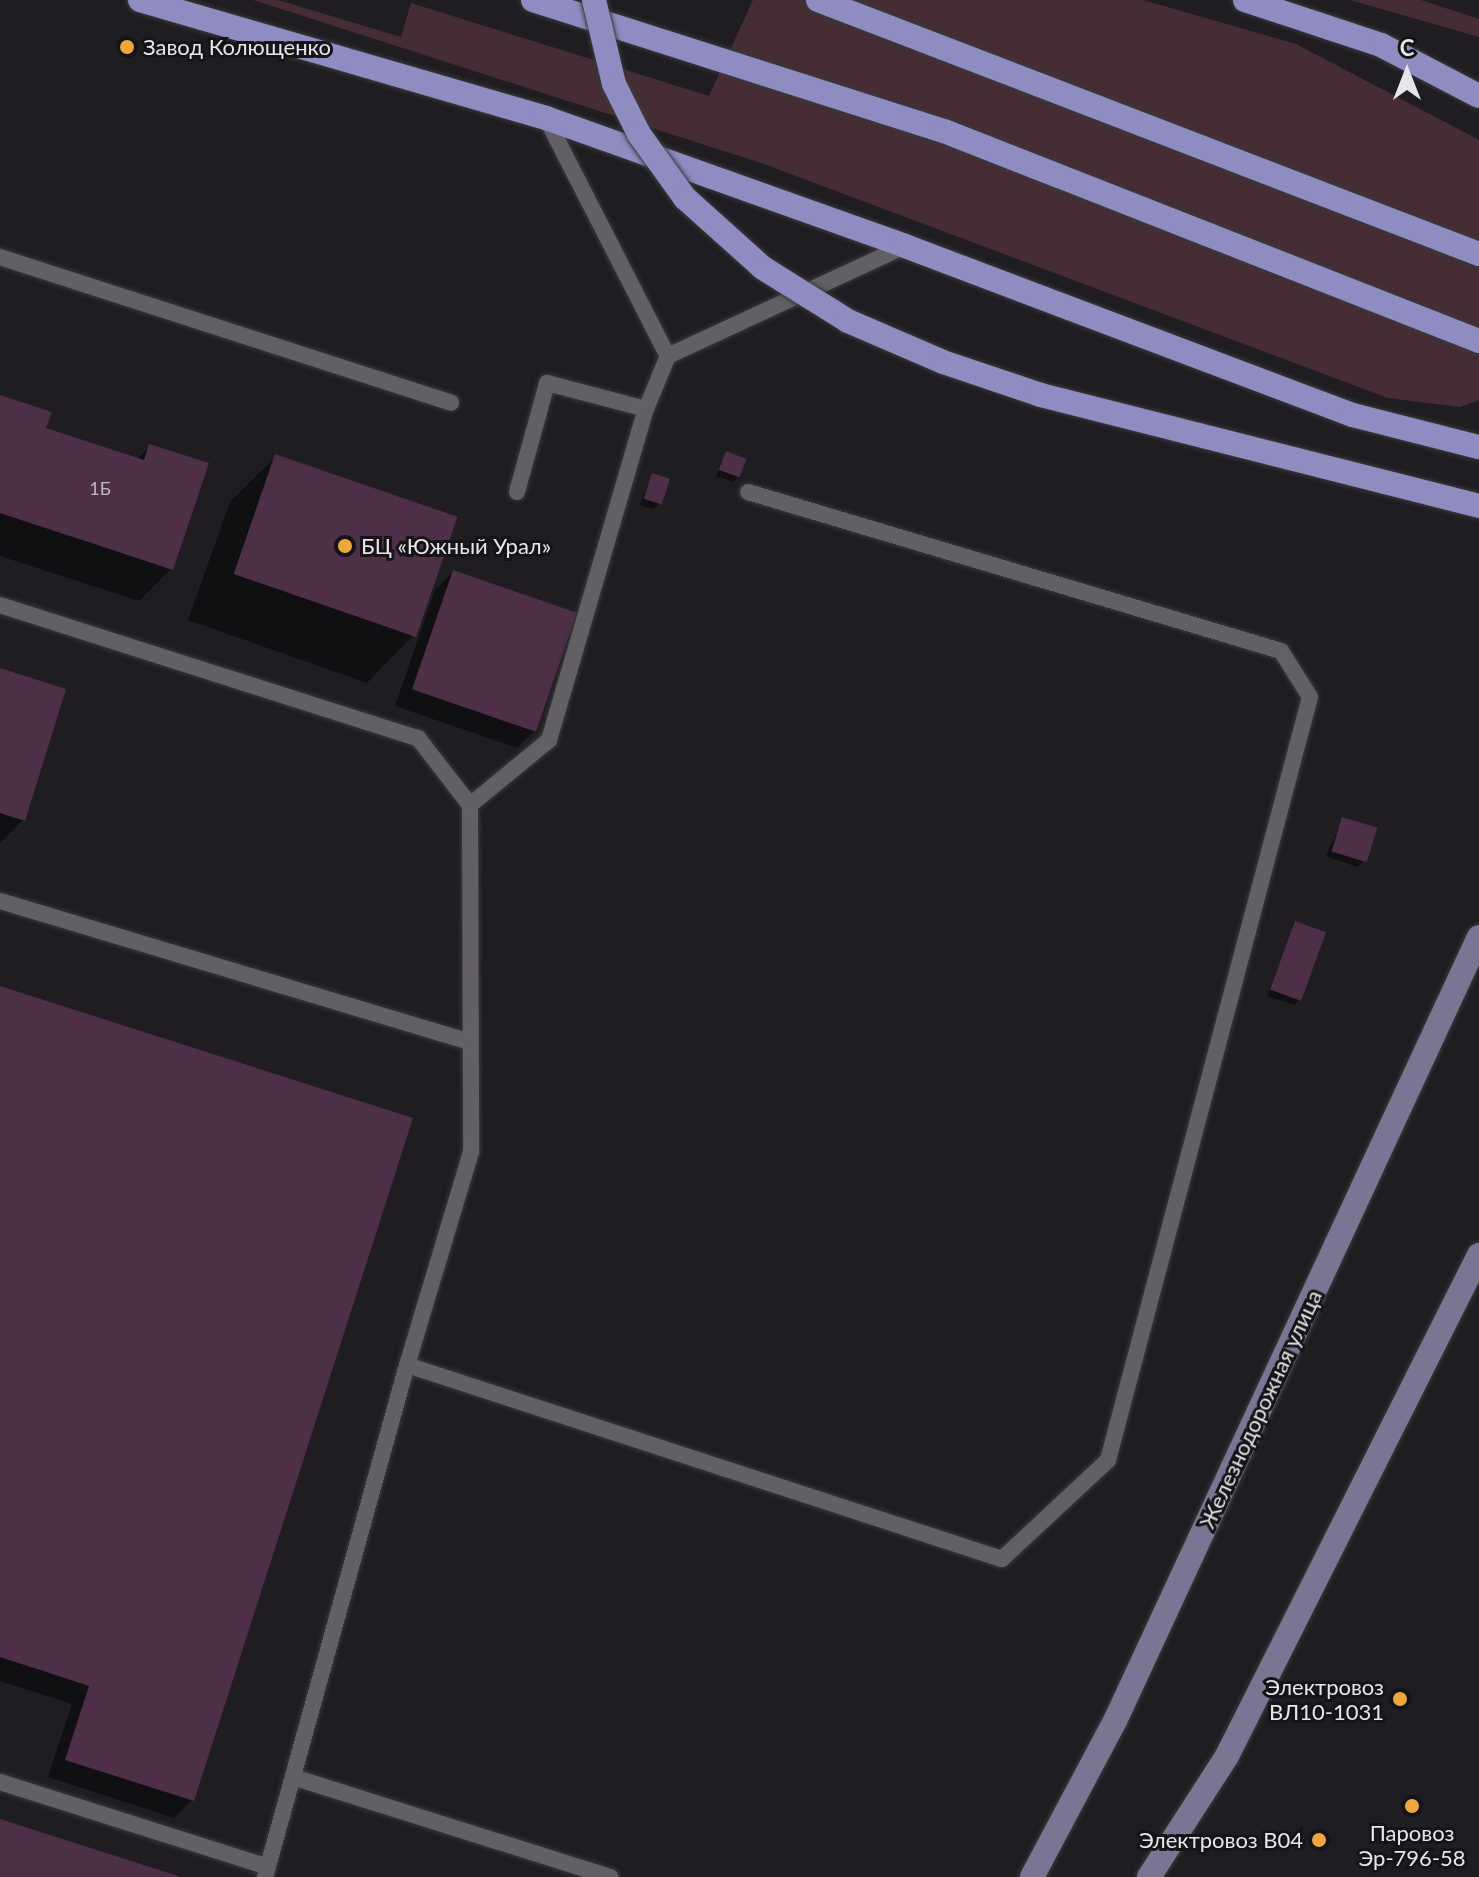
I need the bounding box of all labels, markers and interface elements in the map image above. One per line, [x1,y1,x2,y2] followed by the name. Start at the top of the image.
[1367,32,1447,112] north arrow
[143,34,331,60] place label: Завод Колющенко
[1400,34,1414,61] text: С
[118,38,136,56] marker: Завод Колющенко
[89,477,111,499] house number: 1Б
[361,533,551,559] place label: БЦ «Южный Урал»
[336,537,354,555] marker: БЦ «Южный Урал»
[1193,1286,1327,1532] street label: Железнодорожная улица
[1265,1673,1384,1724] place label: Электровоз ВЛ10-1031
[1391,1690,1409,1708] marker: Электровоз ВЛ10-1031
[1403,1797,1421,1815] marker: Паровоз Эр-796-58
[1358,1819,1466,1870] place label: Паровоз Эр-796-58
[1139,1827,1303,1853] place label: Электровоз В04
[1310,1831,1328,1849] marker: Электровоз В04

